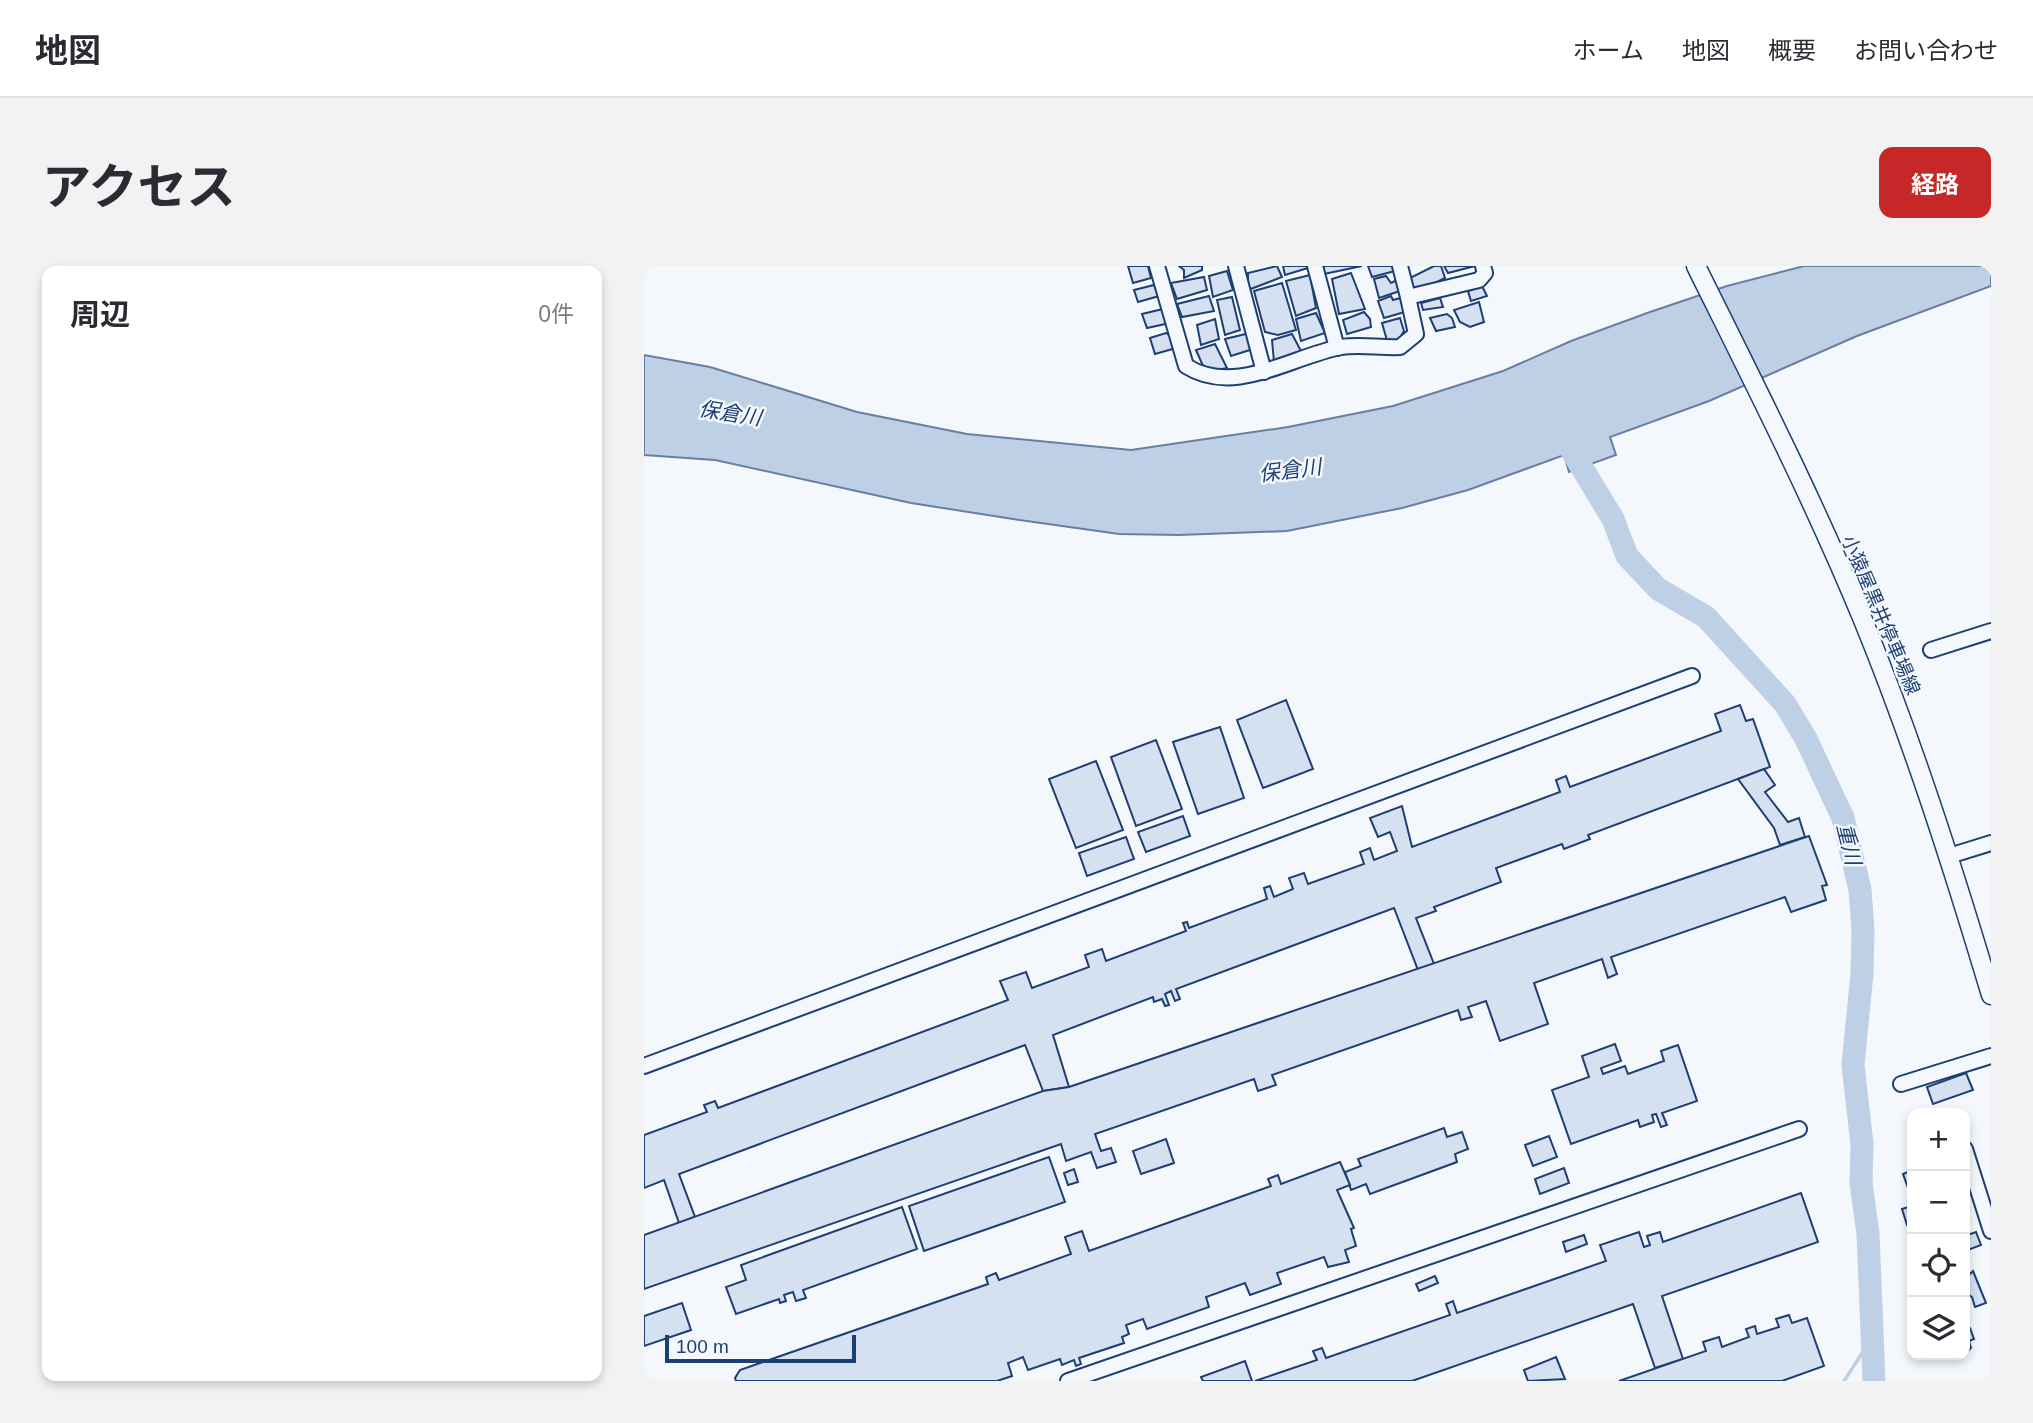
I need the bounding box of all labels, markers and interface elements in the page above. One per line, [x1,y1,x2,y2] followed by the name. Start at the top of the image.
[35,32,101,69] text: 地図
[1573,37,1644,64] text: ホーム
[1682,37,1730,64] text: 地図
[1768,37,1816,64] text: 概要
[1854,37,1998,64] text: お問い合わせ
[1879,147,1991,218] button: 経路
[42,160,236,214] text: アクセス
[70,298,130,331] text: 周辺
[538,301,574,327] text: 0件
[697,397,765,430] water label: 保倉川
[1257,455,1325,485] water label: 保倉川
[1838,532,1924,698] street label: 小猿屋黒井停車場線
[1833,821,1866,869] water label: 重川
[1907,1108,1970,1360] map controls
[1907,1108,1970,1171] button: +
[1907,1171,1970,1234] button: −
[1907,1234,1970,1297] button: locate
[1907,1297,1970,1360] button: layers
[665,1332,856,1364] scale bar
[676,1336,729,1357] text: 100 m

